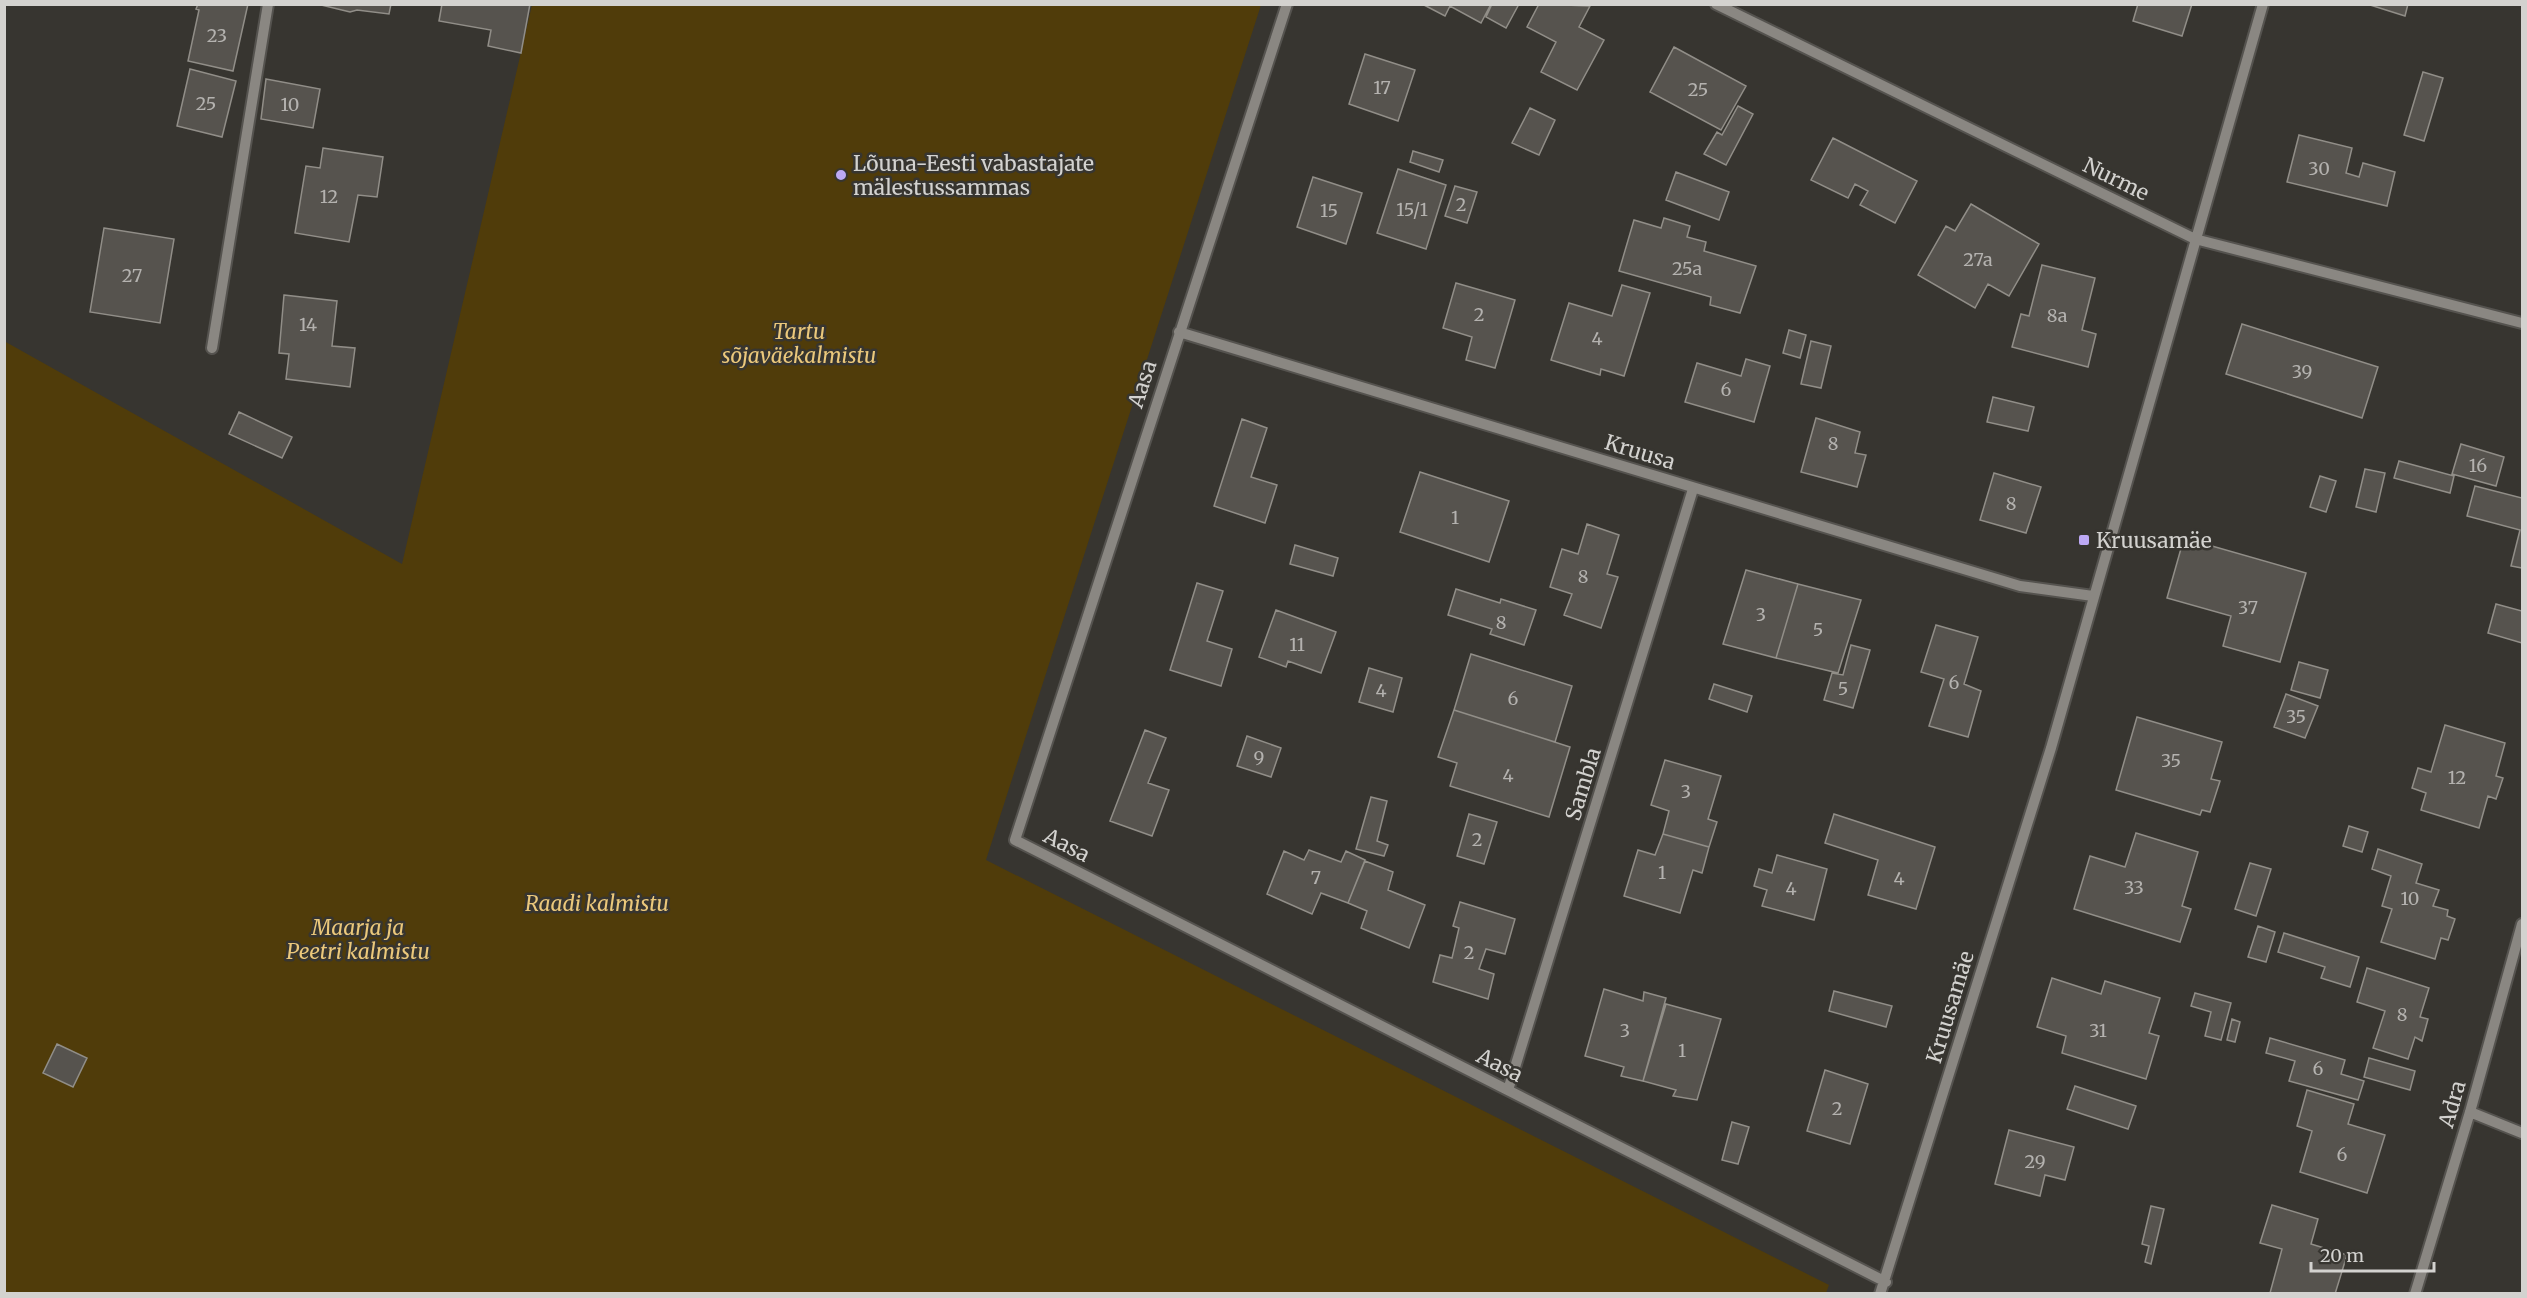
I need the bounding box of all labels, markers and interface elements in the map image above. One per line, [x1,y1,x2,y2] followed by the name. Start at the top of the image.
[207,24,227,47] house number: 23
[1373,76,1391,99] house number: 17
[1688,78,1708,101] house number: 25
[196,92,216,115] house number: 25
[281,93,299,116] house number: 10
[853,150,1094,201] place label: Lõuna-Eesti vabastajate mälestussammas
[2079,151,2153,207] street label: Nurme
[2308,157,2330,180] house number: 30
[834,168,848,182] marker: Lõuna-Eesti vabastajate mälestussammas
[320,185,338,208] house number: 12
[1456,193,1466,216] house number: 2
[1396,198,1428,221] house number: 15/1
[1320,199,1338,222] house number: 15
[1963,248,1993,271] house number: 27a
[1672,257,1702,280] house number: 25a
[122,264,142,287] house number: 27
[1474,303,1484,326] house number: 2
[2047,304,2068,327] house number: 8a
[299,313,317,336] house number: 14
[722,318,876,369] park label: Tartu sõjaväekalmistu
[1591,327,1603,350] house number: 4
[1121,357,1162,412] street label: Aasa
[2292,360,2312,383] house number: 39
[1721,378,1732,401] house number: 6
[1601,428,1679,476] street label: Kruusa
[1828,432,1838,455] house number: 8
[2469,454,2487,477] house number: 16
[2006,492,2016,515] house number: 8
[1451,506,1459,529] house number: 1
[2096,527,2212,554] place label: Kruusamäe
[2077,533,2091,547] marker: Kruusamäe
[1578,565,1588,588] house number: 8
[2238,596,2258,619] house number: 37
[1756,603,1766,626] house number: 3
[1496,611,1506,634] house number: 8
[1813,618,1823,641] house number: 5
[1289,633,1305,656] house number: 11
[1949,671,1960,694] house number: 6
[1838,677,1848,700] house number: 5
[1375,679,1387,702] house number: 4
[1508,687,1519,710] house number: 6
[2286,705,2306,728] house number: 35
[1559,744,1607,824] street label: Sambla
[1254,746,1264,769] house number: 9
[2161,749,2181,772] house number: 35
[1502,764,1514,787] house number: 4
[2448,766,2466,789] house number: 12
[1681,780,1691,803] house number: 3
[1038,822,1095,868] street label: Aasa
[1472,828,1482,851] house number: 2
[1658,861,1666,884] house number: 1
[1311,866,1321,889] house number: 7
[1893,867,1905,890] house number: 4
[2124,876,2144,899] house number: 33
[1785,877,1797,900] house number: 4
[2401,887,2419,910] house number: 10
[525,890,669,917] park label: Raadi kalmistu
[286,914,430,965] park label: Maarja ja Peetri kalmistu
[1464,941,1474,964] house number: 2
[1920,948,1980,1066] street label: Kruusamäe
[2397,1003,2407,1026] house number: 8
[1620,1019,1630,1042] house number: 3
[2089,1019,2107,1042] house number: 31
[1678,1039,1686,1062] house number: 1
[1471,1042,1528,1088] street label: Aasa
[2313,1057,2324,1080] house number: 6
[2432,1077,2472,1132] street label: Adra
[1832,1097,1842,1120] house number: 2
[2337,1143,2348,1166] house number: 6
[2024,1150,2046,1173] house number: 29
[2311,1235,2434,1273] scale bar
[2320,1244,2364,1267] text: 20 m

